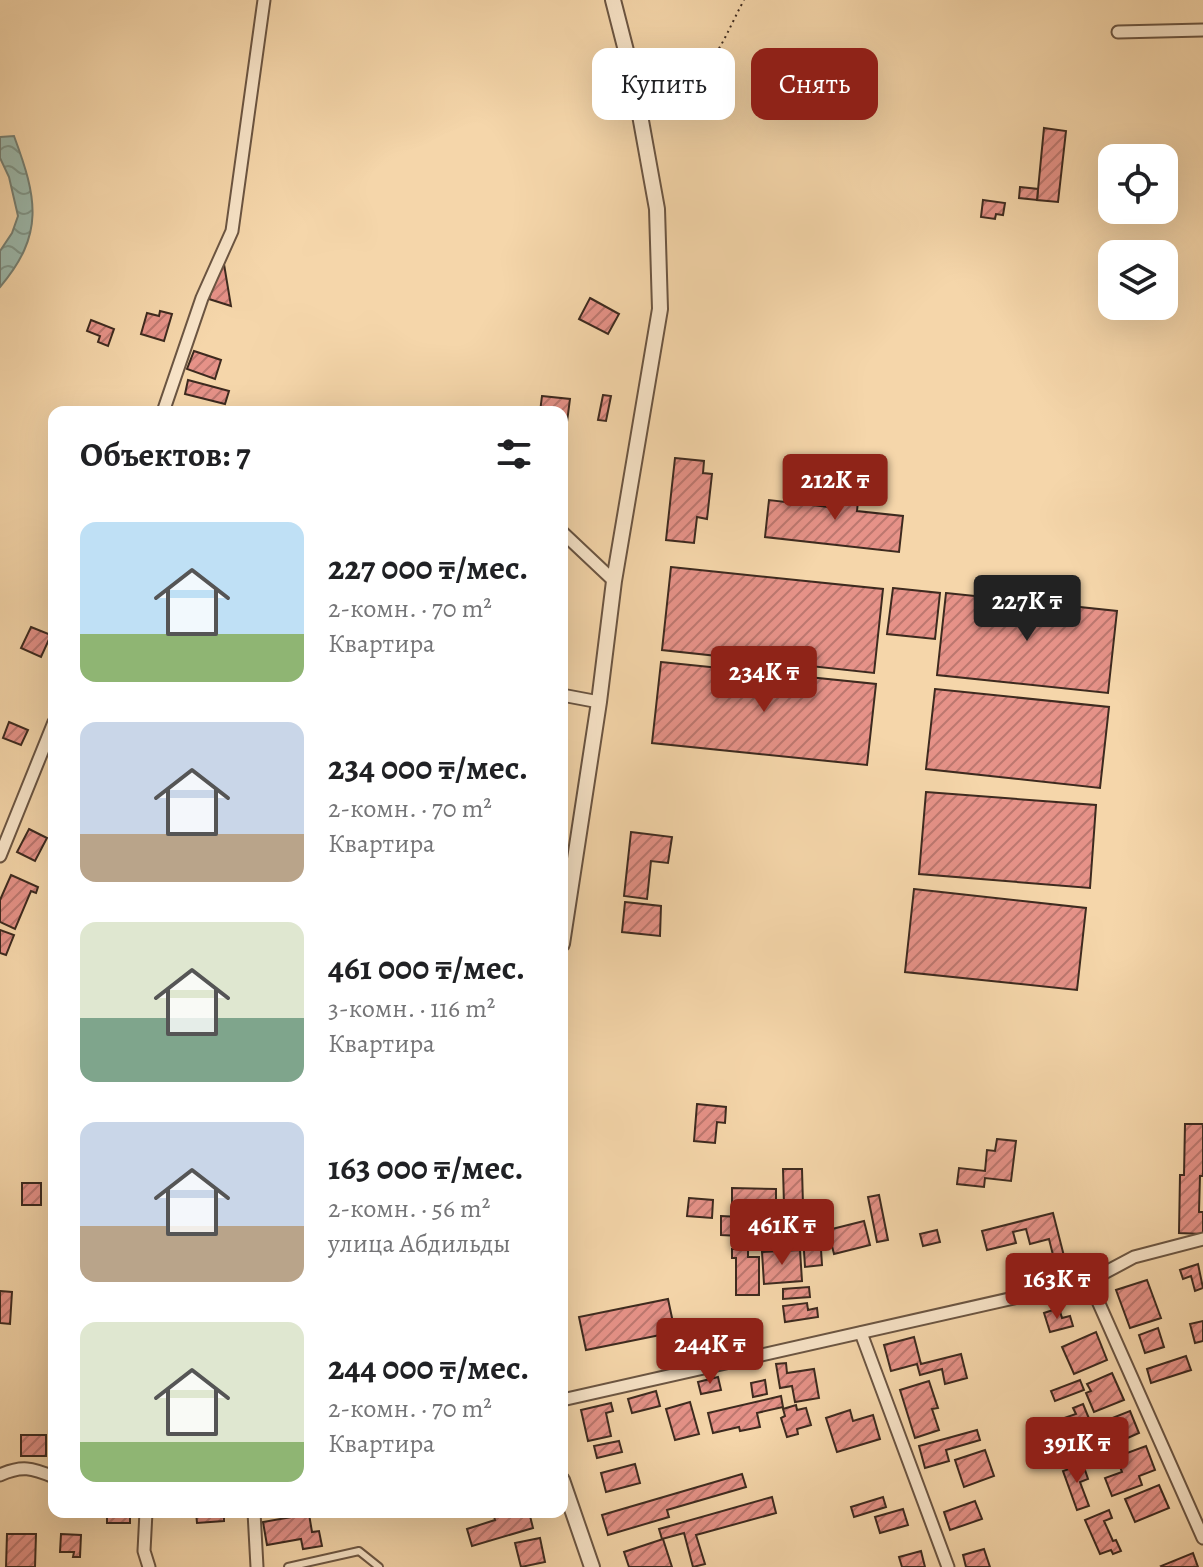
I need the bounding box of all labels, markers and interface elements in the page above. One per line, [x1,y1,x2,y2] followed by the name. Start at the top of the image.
[592,48,735,120] chip: Купить
[751,48,878,120] chip: Снять
[1098,144,1178,320] map controls
[1098,144,1178,224] button: locate
[1098,240,1178,320] button: layers
[80,431,251,478] text: Объектов: 7
[492,432,536,476] icon: filters
[770,454,900,522] pin: 212K ₸
[801,462,869,497] text: 212K ₸
[328,544,528,591] text: 227 000 ₸/мес.
[144,554,240,650] icon: home
[962,575,1092,643] pin: 227K ₸
[992,583,1062,618] text: 227K ₸
[328,591,492,626] text: 2-комн. · 70 m²
[328,626,435,661] text: Квартира
[699,646,829,714] pin: 234K ₸
[729,654,799,689] text: 234K ₸
[328,744,528,791] text: 234 000 ₸/мес.
[144,754,240,850] icon: home
[328,791,492,826] text: 2-комн. · 70 m²
[328,826,435,861] text: Квартира
[328,944,525,991] text: 461 000 ₸/мес.
[144,954,240,1050] icon: home
[328,991,495,1026] text: 3-комн. · 116 m²
[328,1026,435,1061] text: Квартира
[328,1144,524,1191] text: 163 000 ₸/мес.
[144,1154,240,1250] icon: home
[328,1191,490,1226] text: 2-комн. · 56 m²
[717,1199,847,1267] pin: 461K ₸
[748,1207,816,1242] text: 461K ₸
[328,1226,511,1261] text: улица Абдильды
[992,1253,1122,1321] pin: 163K ₸
[1024,1261,1090,1296] text: 163K ₸
[645,1318,775,1386] pin: 244K ₸
[674,1326,746,1361] text: 244K ₸
[328,1344,529,1391] text: 244 000 ₸/мес.
[144,1354,240,1450] icon: home
[328,1391,492,1426] text: 2-комн. · 70 m²
[1012,1417,1142,1485] pin: 391K ₸
[1044,1425,1110,1460] text: 391K ₸
[328,1426,435,1461] text: Квартира

